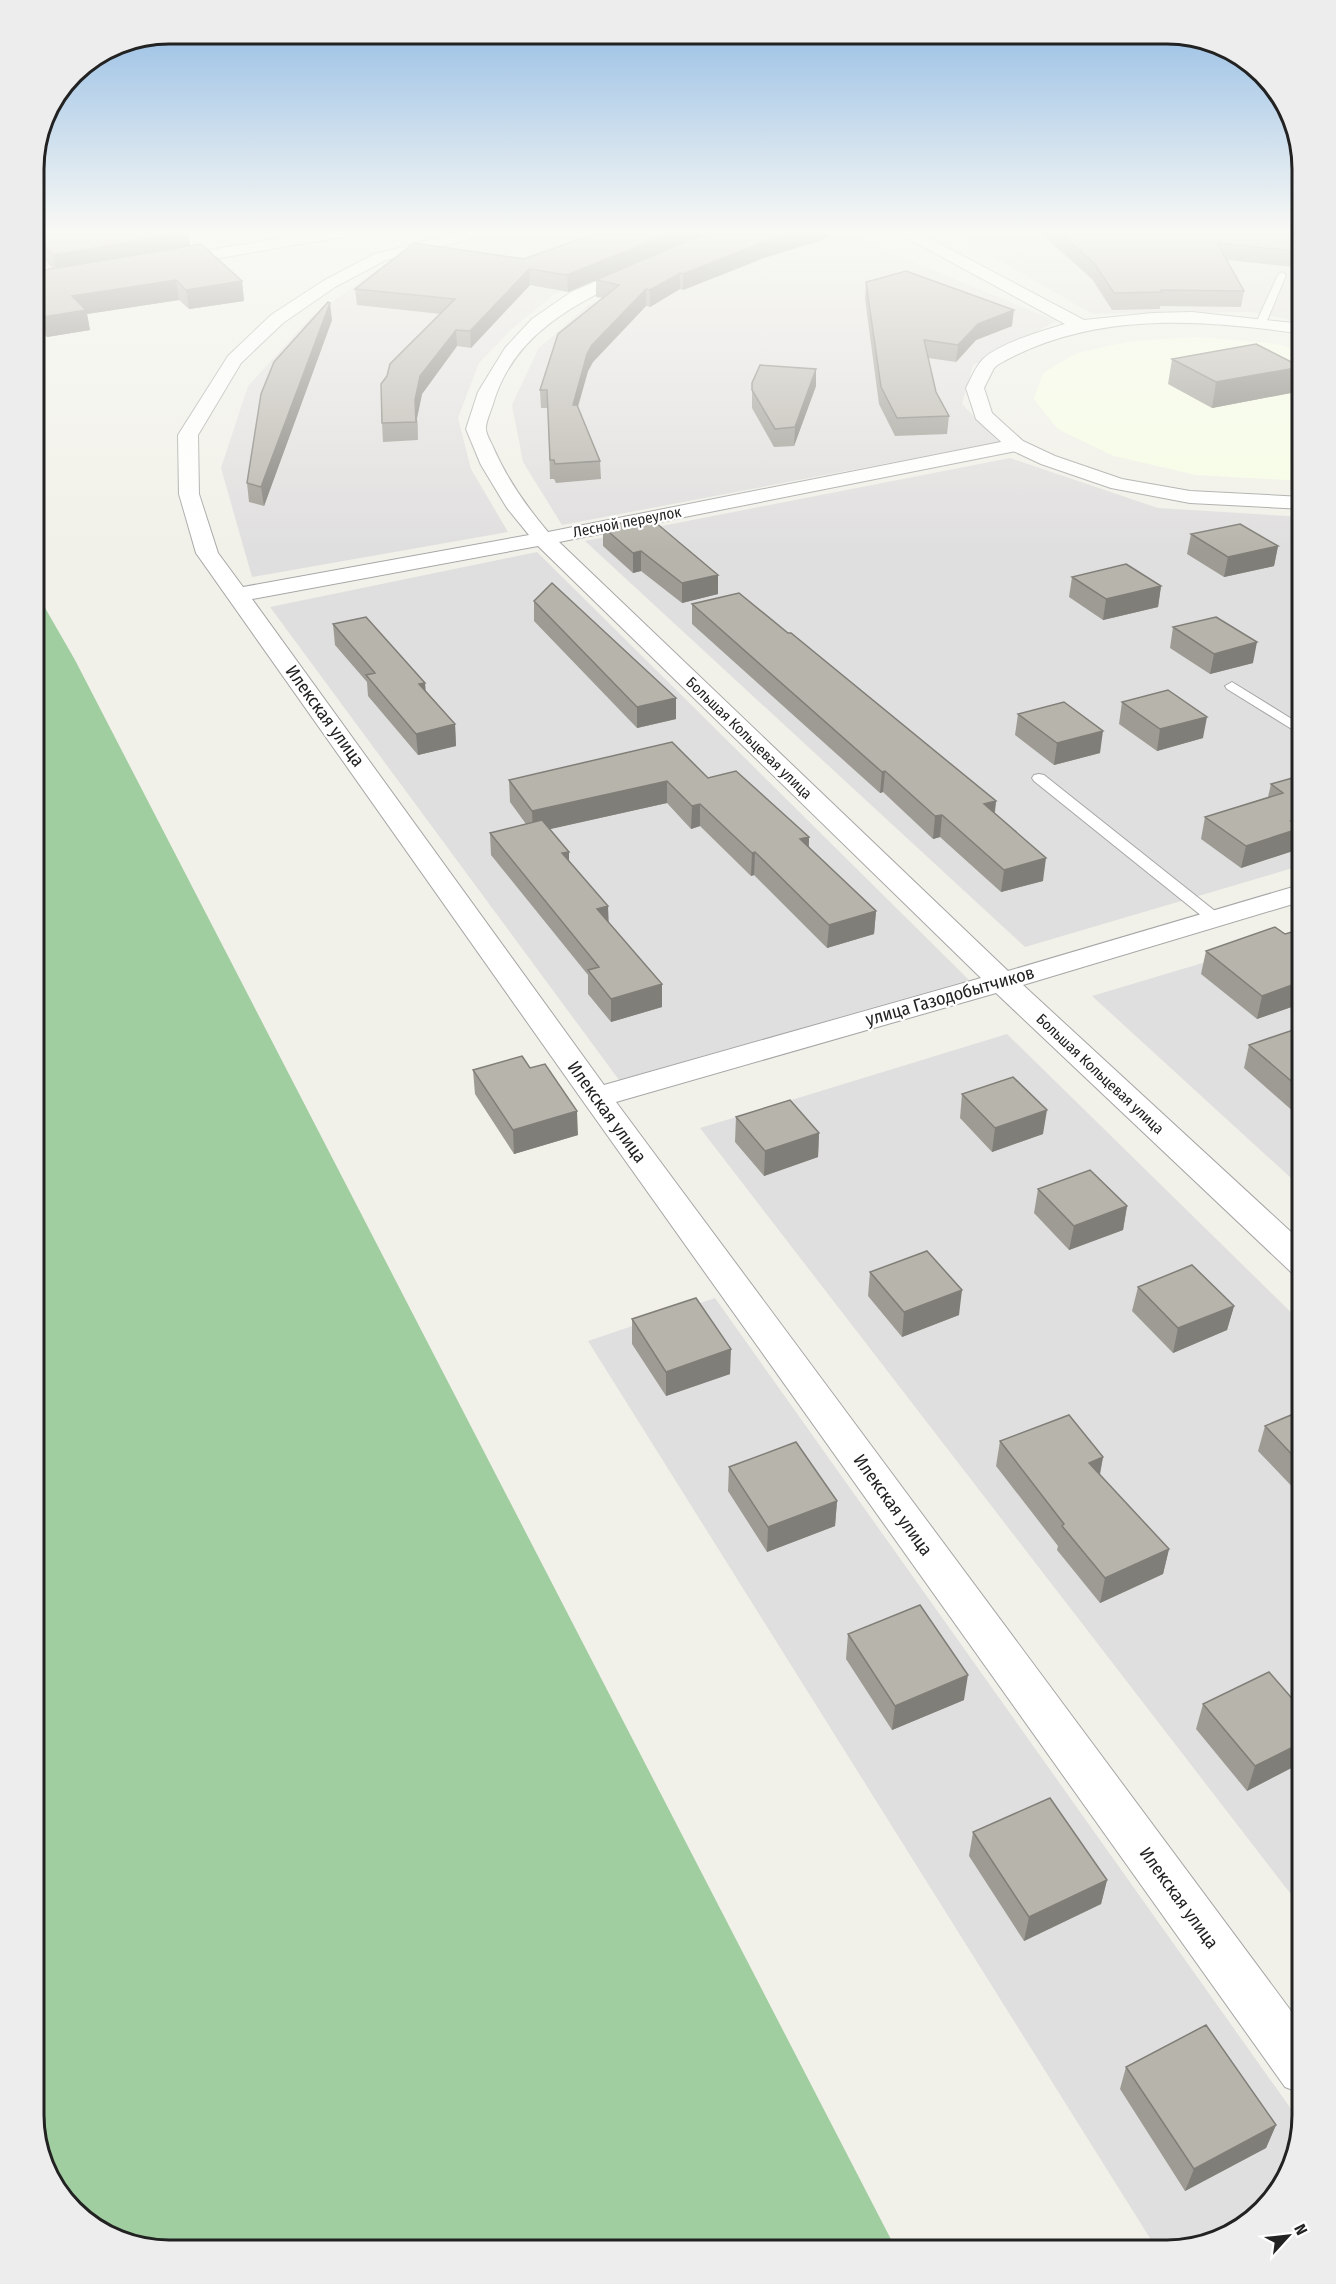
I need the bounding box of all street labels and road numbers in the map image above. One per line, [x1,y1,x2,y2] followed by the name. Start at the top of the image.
[571,503,683,541] street label: Лесной переулок
[281,661,369,771] street label: Илекская улица
[682,673,816,803] street label: Большая Кольцевая улица
[863,961,1037,1031] street label: улица Газодобытчиков
[1032,1010,1168,1138] street label: Большая Кольцевая улица
[563,1057,651,1167] street label: Илекская улица
[849,1450,937,1560] street label: Илекская улица
[1135,1843,1223,1953] street label: Илекская улица

